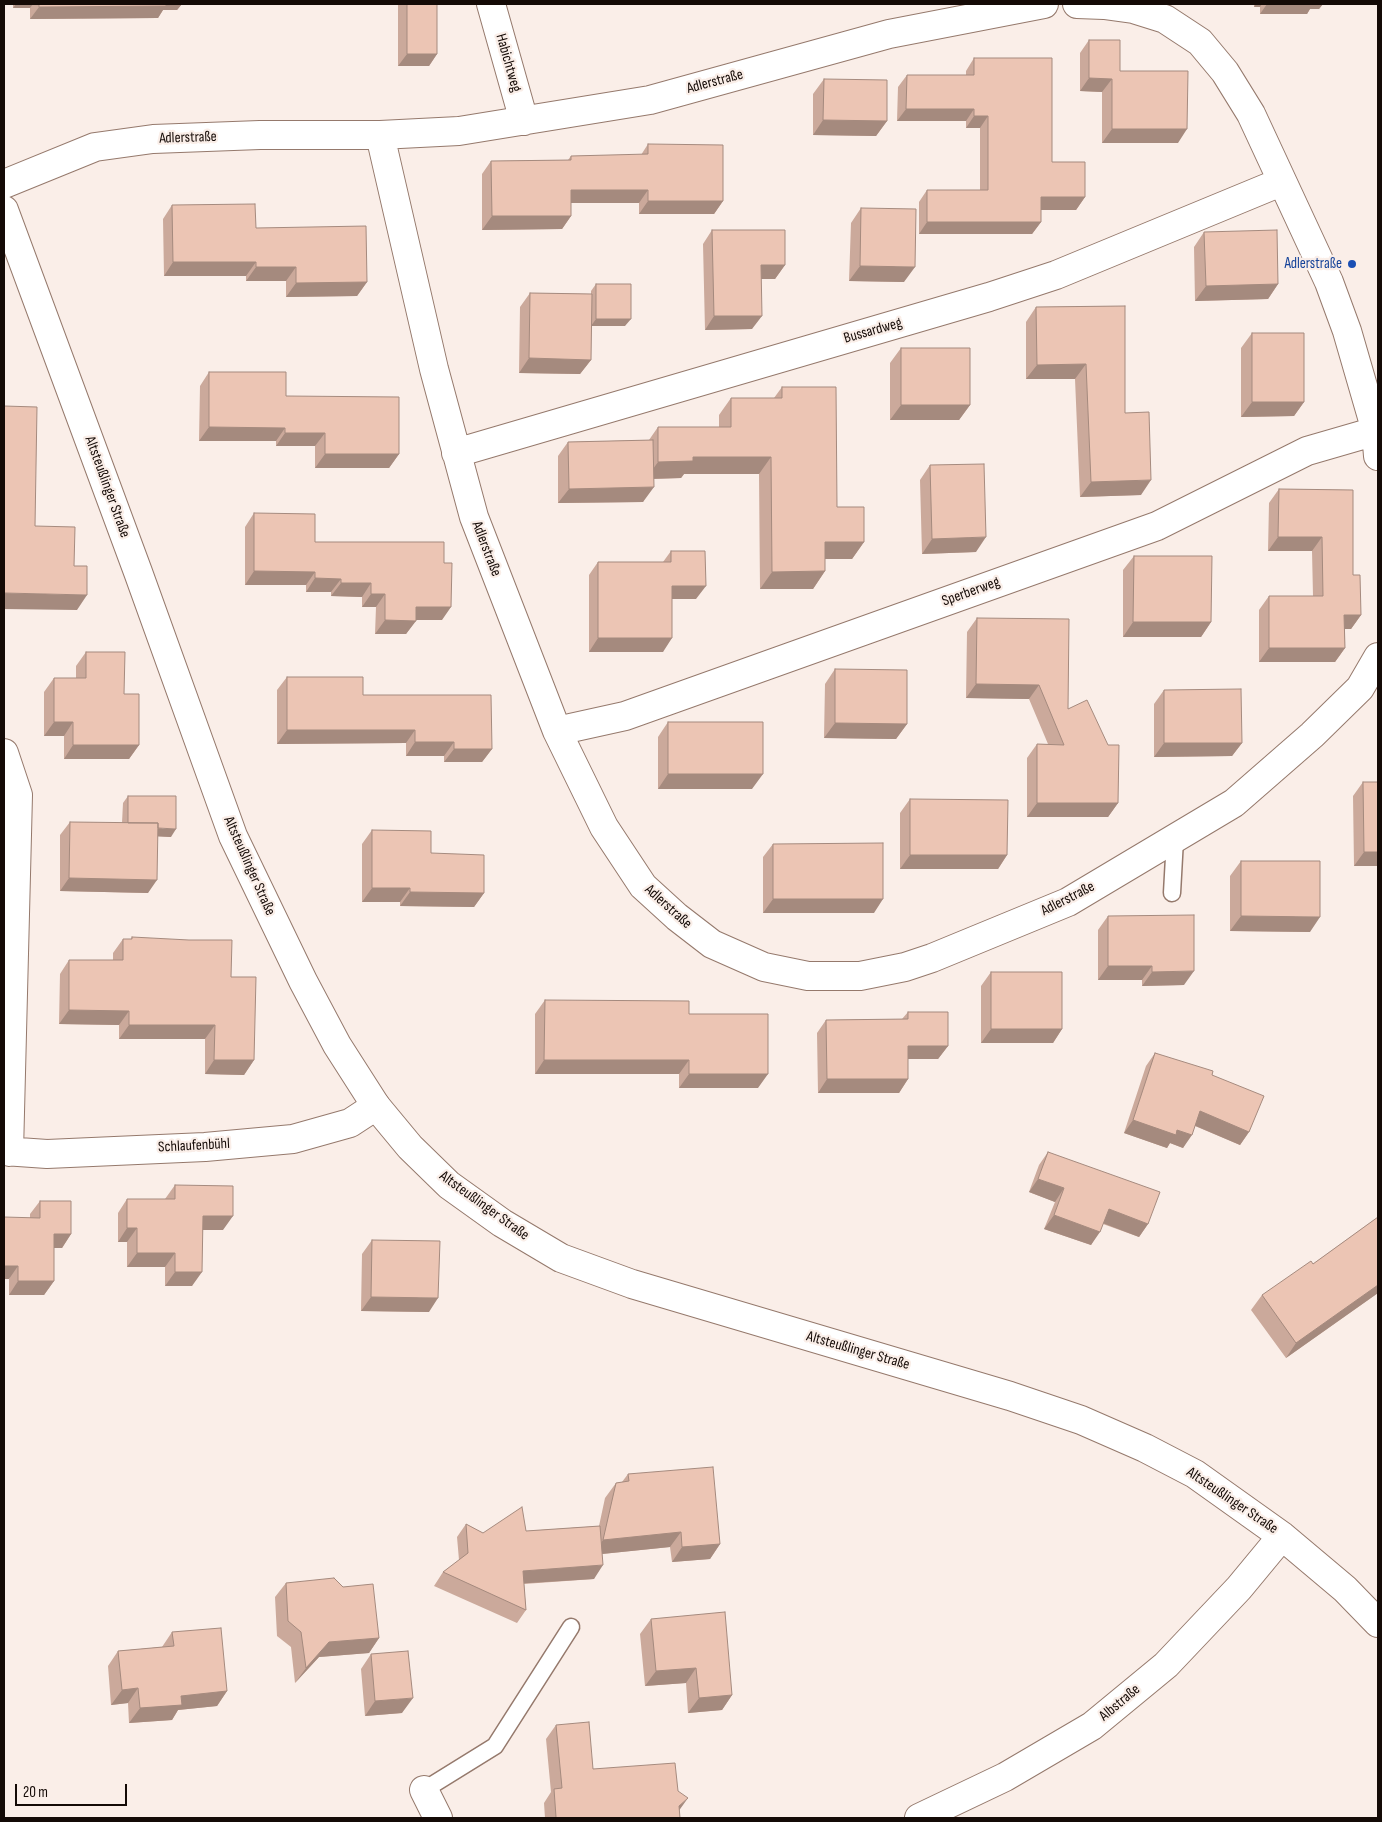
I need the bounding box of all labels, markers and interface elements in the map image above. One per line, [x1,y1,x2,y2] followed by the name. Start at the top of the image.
[491,32,525,94] street label: Habichtweg
[685,66,745,98] street label: Adlerstraße
[159,128,217,148] street label: Adlerstraße
[1285,255,1342,273] place label: Adlerstraße
[1346,258,1358,270] marker: Adlerstraße
[842,314,904,348] street label: Bussardweg
[80,434,134,540] street label: Altsteußlinger Straße
[467,519,505,579] street label: Adlerstraße
[940,573,1002,611] street label: Sperberweg
[219,814,279,918] street label: Altsteußlinger Straße
[1038,878,1098,920] street label: Adlerstraße
[641,881,695,933] street label: Adlerstraße
[158,1135,230,1157] street label: Schlaufenbühl
[436,1167,532,1245] street label: Altsteußlinger Straße
[804,1328,912,1374] street label: Altsteußlinger Straße
[1183,1464,1281,1538] street label: Altsteußlinger Straße
[1096,1681,1144,1725] street label: Albstraße
[18,1774,130,1806] scale bar
[23,1783,48,1802] text: 20 m

